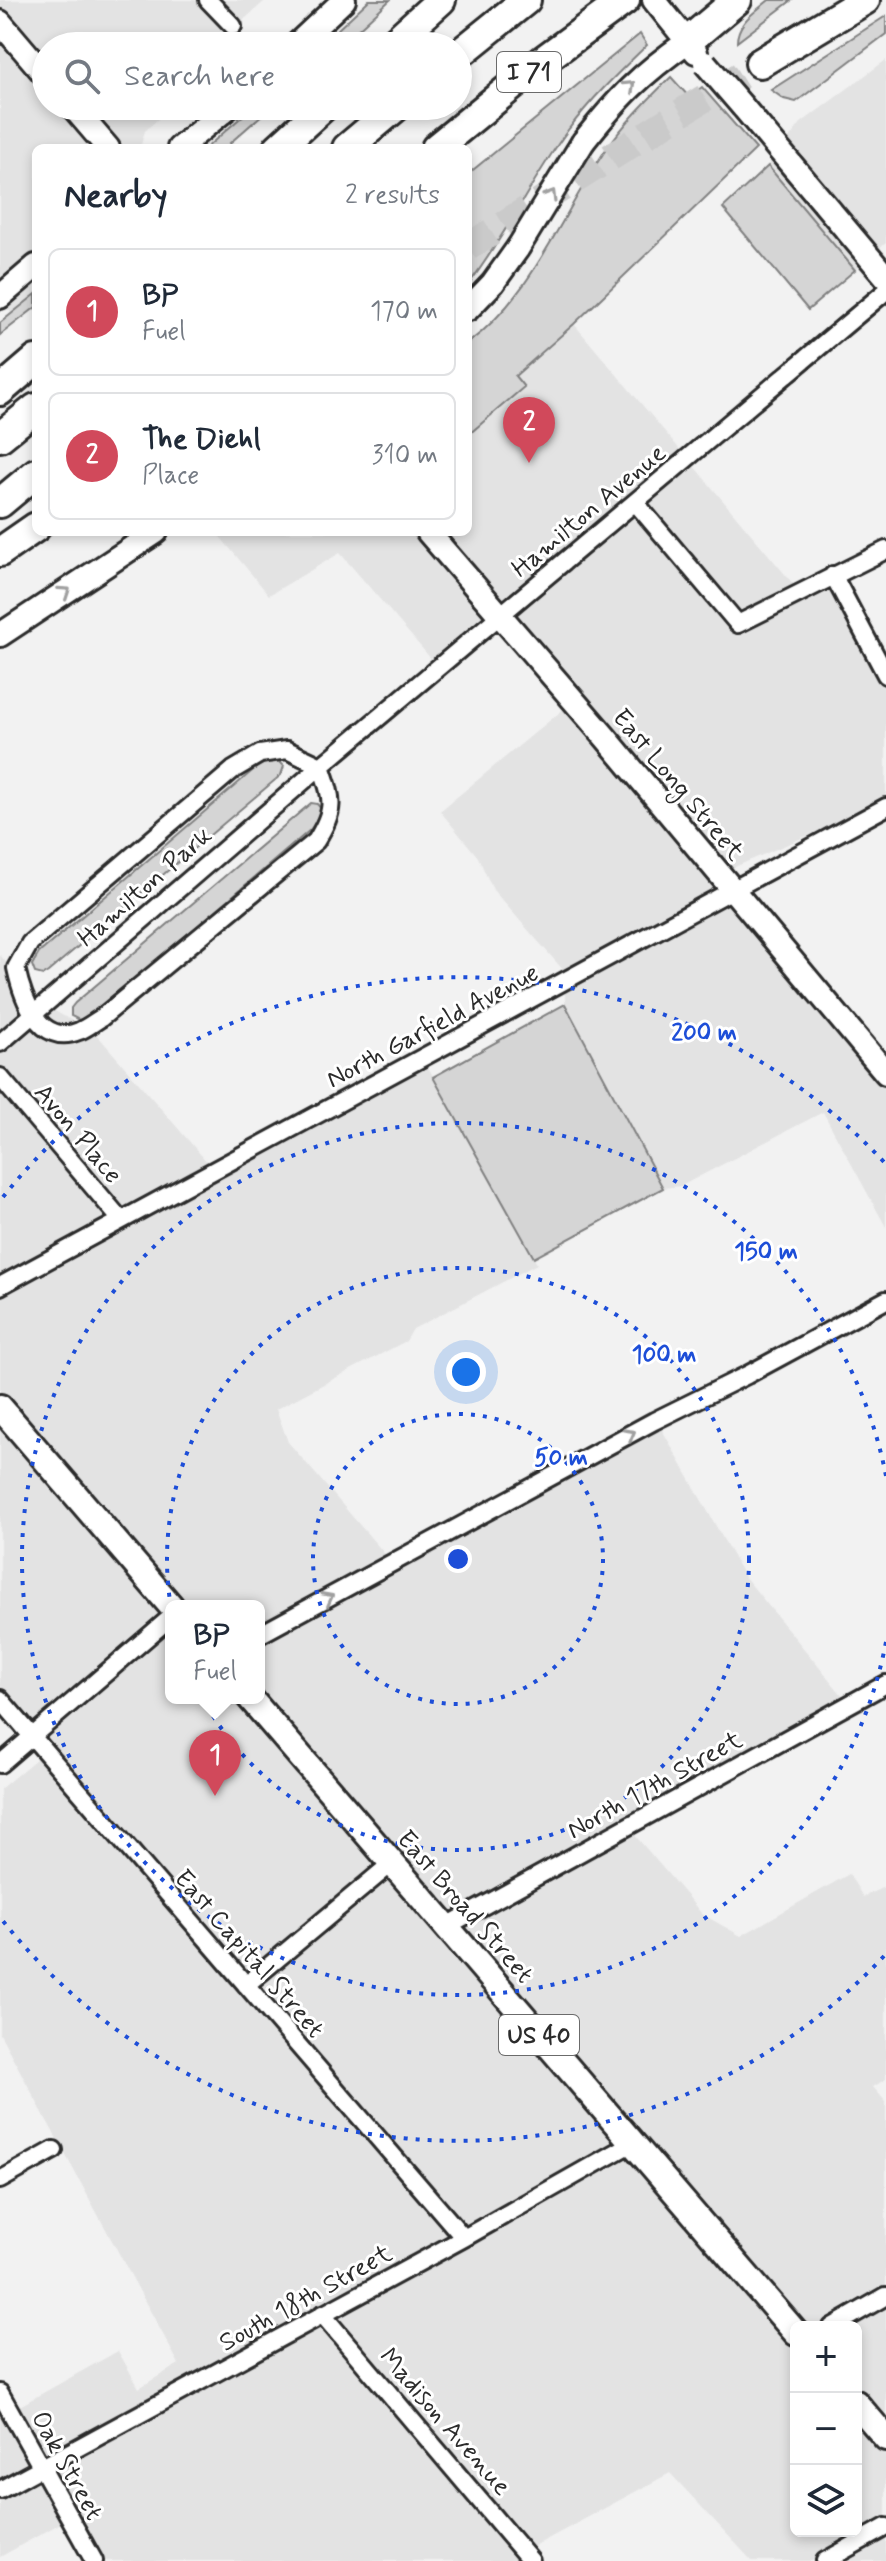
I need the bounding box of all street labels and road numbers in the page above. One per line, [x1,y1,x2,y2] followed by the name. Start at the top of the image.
[497,52,561,92] road number: I 71
[505,437,674,586] street label: Hamilton Avenue
[602,702,751,870] street label: East Long Street
[71,819,220,956] street label: Hamilton Park
[321,956,545,1097] street label: North Garfield Avenue
[26,1077,129,1191] street label: Avon Place
[561,1724,749,1848] street label: North 17th Street
[389,1824,540,1991] street label: East Broad Street
[166,1863,331,2046] street label: East Capital Street
[499,2015,579,2055] road number: US 40
[213,2237,399,2360] street label: South 18th Street
[371,2341,518,2503] street label: Madison Avenue
[22,2405,110,2527] street label: Oak Street

